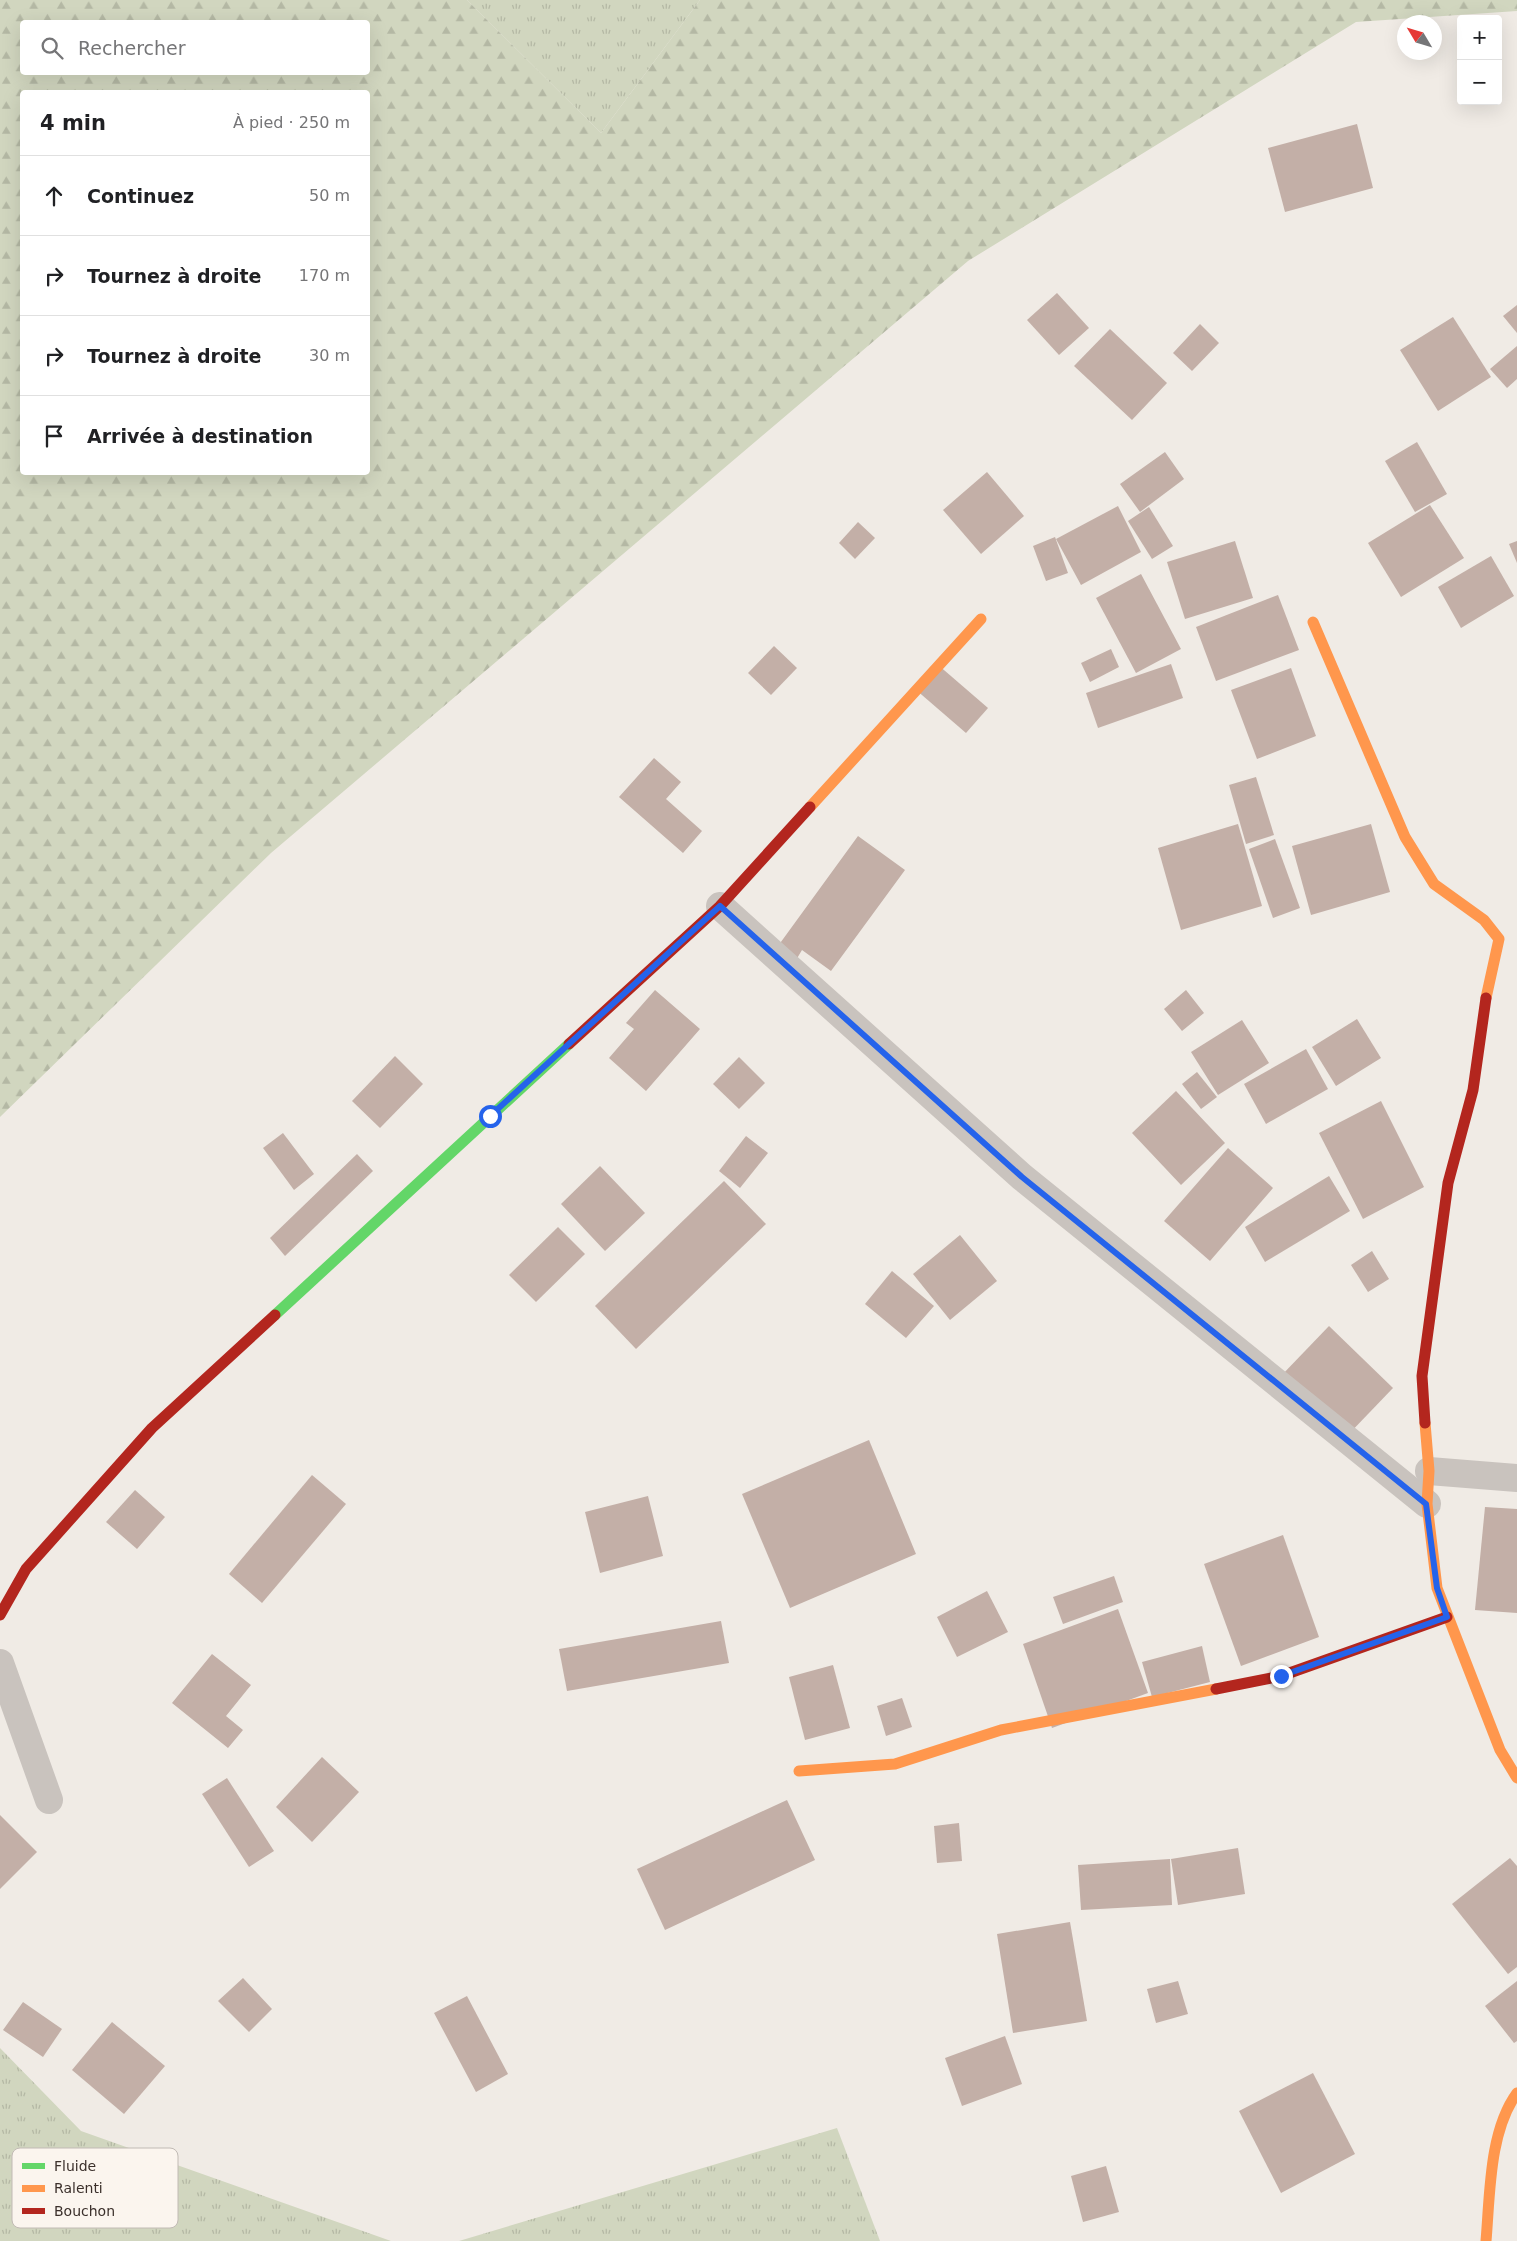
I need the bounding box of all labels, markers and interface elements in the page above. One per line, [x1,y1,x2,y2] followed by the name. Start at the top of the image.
[1397,15,1442,60] north arrow
[1457,15,1502,105] map controls
[1457,15,1502,60] button: +
[20,20,370,75] search box
[38,34,66,62] icon: search
[78,37,186,59] text: Rechercher
[1457,60,1502,105] button: −
[40,111,106,135] text: 4 min
[233,113,350,132] text: À pied · 250 m
[40,182,68,210] icon: ahead
[87,185,194,207] text: Continuez
[309,186,350,205] text: 50 m
[40,262,68,290] icon: right
[87,265,261,287] text: Tournez à droite
[299,266,350,285] text: 170 m
[40,342,68,370] icon: right
[87,345,261,367] text: Tournez à droite
[309,346,350,365] text: 30 m
[40,422,68,450] icon: arrive
[87,425,313,447] text: Arrivée à destination
[479,1105,502,1128] route start
[1270,1665,1293,1688] route end
[12,2148,178,2228] legend
[54,2158,96,2174] text: Fluide
[54,2180,103,2196] text: Ralenti
[54,2203,115,2219] text: Bouchon

